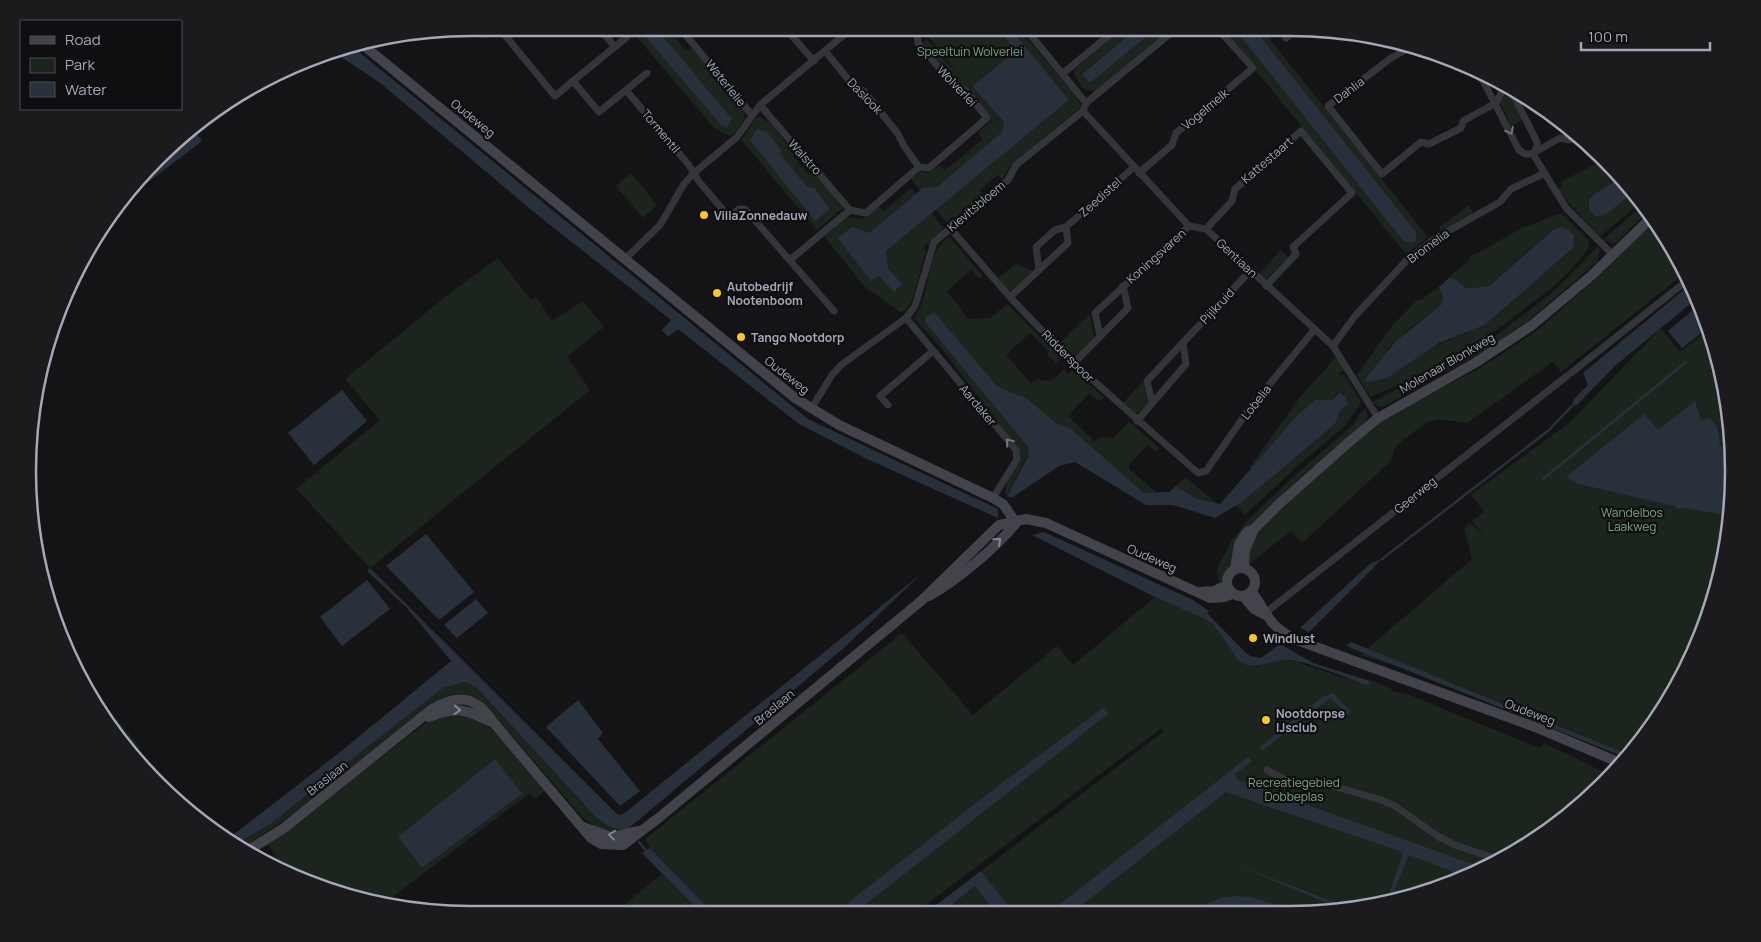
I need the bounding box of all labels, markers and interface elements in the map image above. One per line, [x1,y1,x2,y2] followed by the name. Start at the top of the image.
[20,20,182,110] legend
[1581,20,1710,52] scale bar
[1588,26,1628,47] text: 100 m
[65,29,101,50] text: Road
[917,43,1023,60] park label: Speeltuin Wolverlei
[65,54,95,75] text: Park
[702,56,750,110] street label: Waterlelie
[933,62,981,110] street label: Wolverlei
[1330,73,1368,107] street label: Dahlia
[844,74,887,118] street label: Daslook
[65,79,107,100] text: Water
[1178,84,1233,134] street label: Vogelmelk
[447,95,499,141] street label: Oudeweg
[638,106,684,156] street label: Tormentil
[1504,126,1514,135] one-way arrow
[1238,133,1297,187] street label: Kattestaart
[784,135,826,179] street label: Walstro
[1075,173,1125,221] street label: Zeedistel
[943,177,1009,235] street label: Kievitsbloem
[714,207,808,224] place label: VillaZonnedauw
[698,209,710,221] marker: VillaZonnedauw
[1123,225,1189,287] street label: Koningsvaren
[1404,225,1452,267] street label: Bromelia
[1213,235,1261,281] street label: Gentiaan
[727,278,803,309] place label: Autobedrijf Nootenboom
[1196,284,1238,328] street label: Pijlkruid
[711,287,723,299] marker: Autobedrijf Nootenboom
[1038,326,1098,386] street label: Ridderspoor
[751,329,844,346] place label: Tango Nootdorp
[1396,329,1498,397] street label: Molenaar Blonkweg
[735,331,747,343] marker: Tango Nootdorp
[761,352,813,398] street label: Oudeweg
[956,381,1001,430] street label: Aardaker
[1237,381,1275,423] street label: Lobelia
[1005,438,1014,447] one-way arrow
[1390,473,1440,517] street label: Geerweg
[1601,504,1663,535] park label: Wandelbos Laakweg
[992,538,1001,547] one-way arrow
[1124,539,1180,577] street label: Oudeweg
[1263,630,1315,647] place label: Windlust
[1247,632,1259,644] marker: Windlust
[750,685,798,729] street label: Braslaan
[1502,695,1558,729] street label: Oudeweg
[454,705,462,715] one-way arrow
[1276,705,1345,736] place label: Nootdorpse IJsclub
[1260,714,1272,726] marker: Nootdorpse IJsclub
[303,757,351,799] street label: Braslaan
[1248,774,1340,805] park label: Recreatiegebied Dobbeplas
[607,830,615,841] one-way arrow

